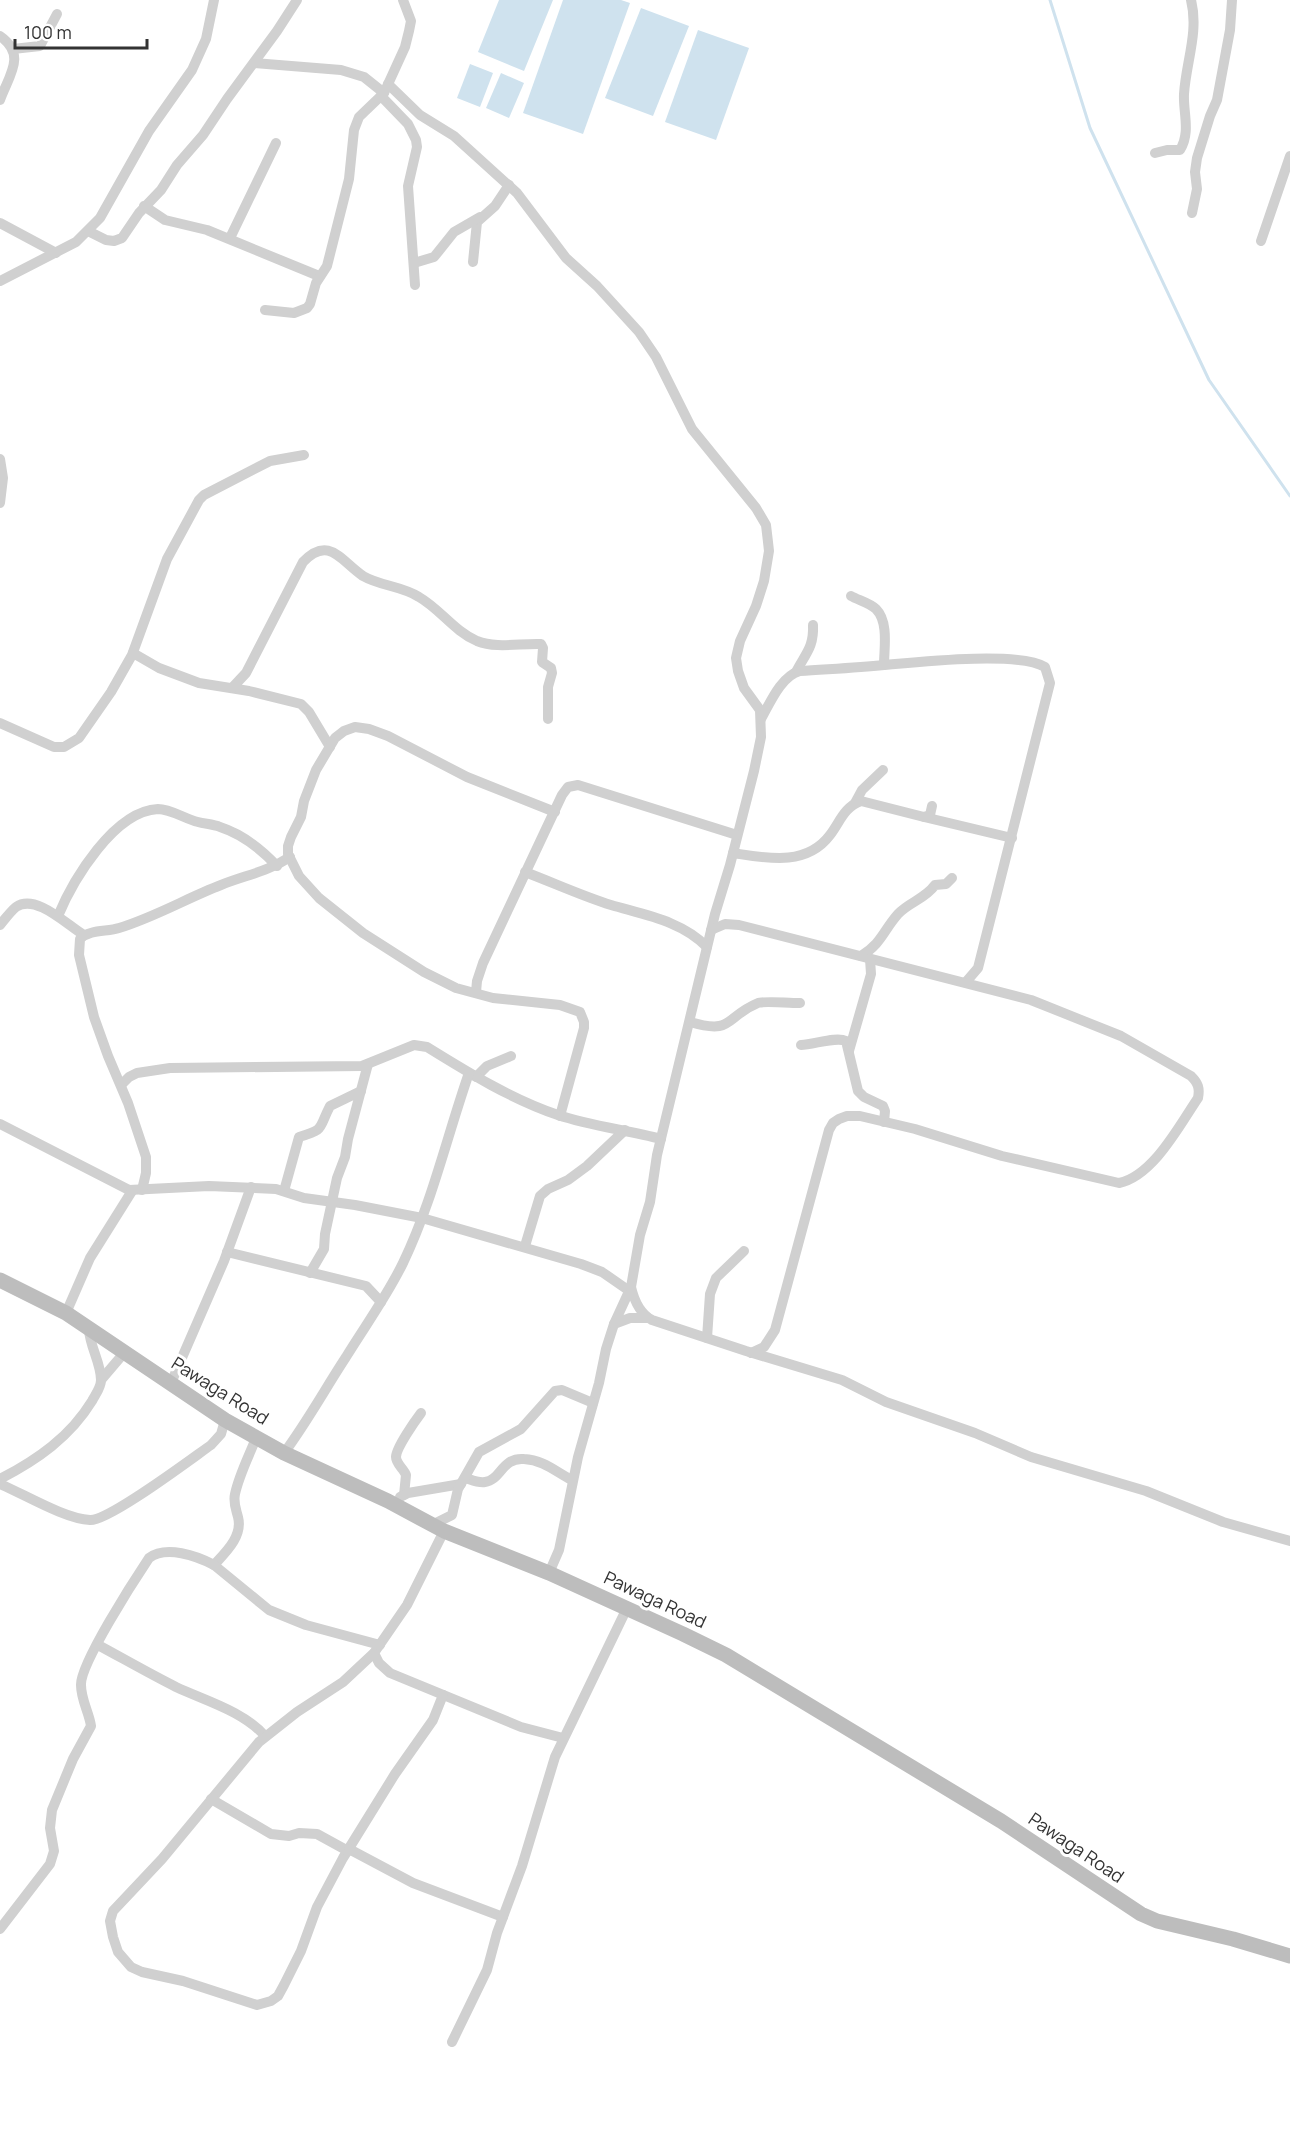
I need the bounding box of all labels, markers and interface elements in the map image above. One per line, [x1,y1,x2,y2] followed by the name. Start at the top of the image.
[15,12,147,50] scale bar
[24,20,72,44] text: 100 m
[167,1351,274,1430] street label: Pawaga Road
[600,1565,710,1633] street label: Pawaga Road
[1024,1806,1129,1888] street label: Pawaga Road

